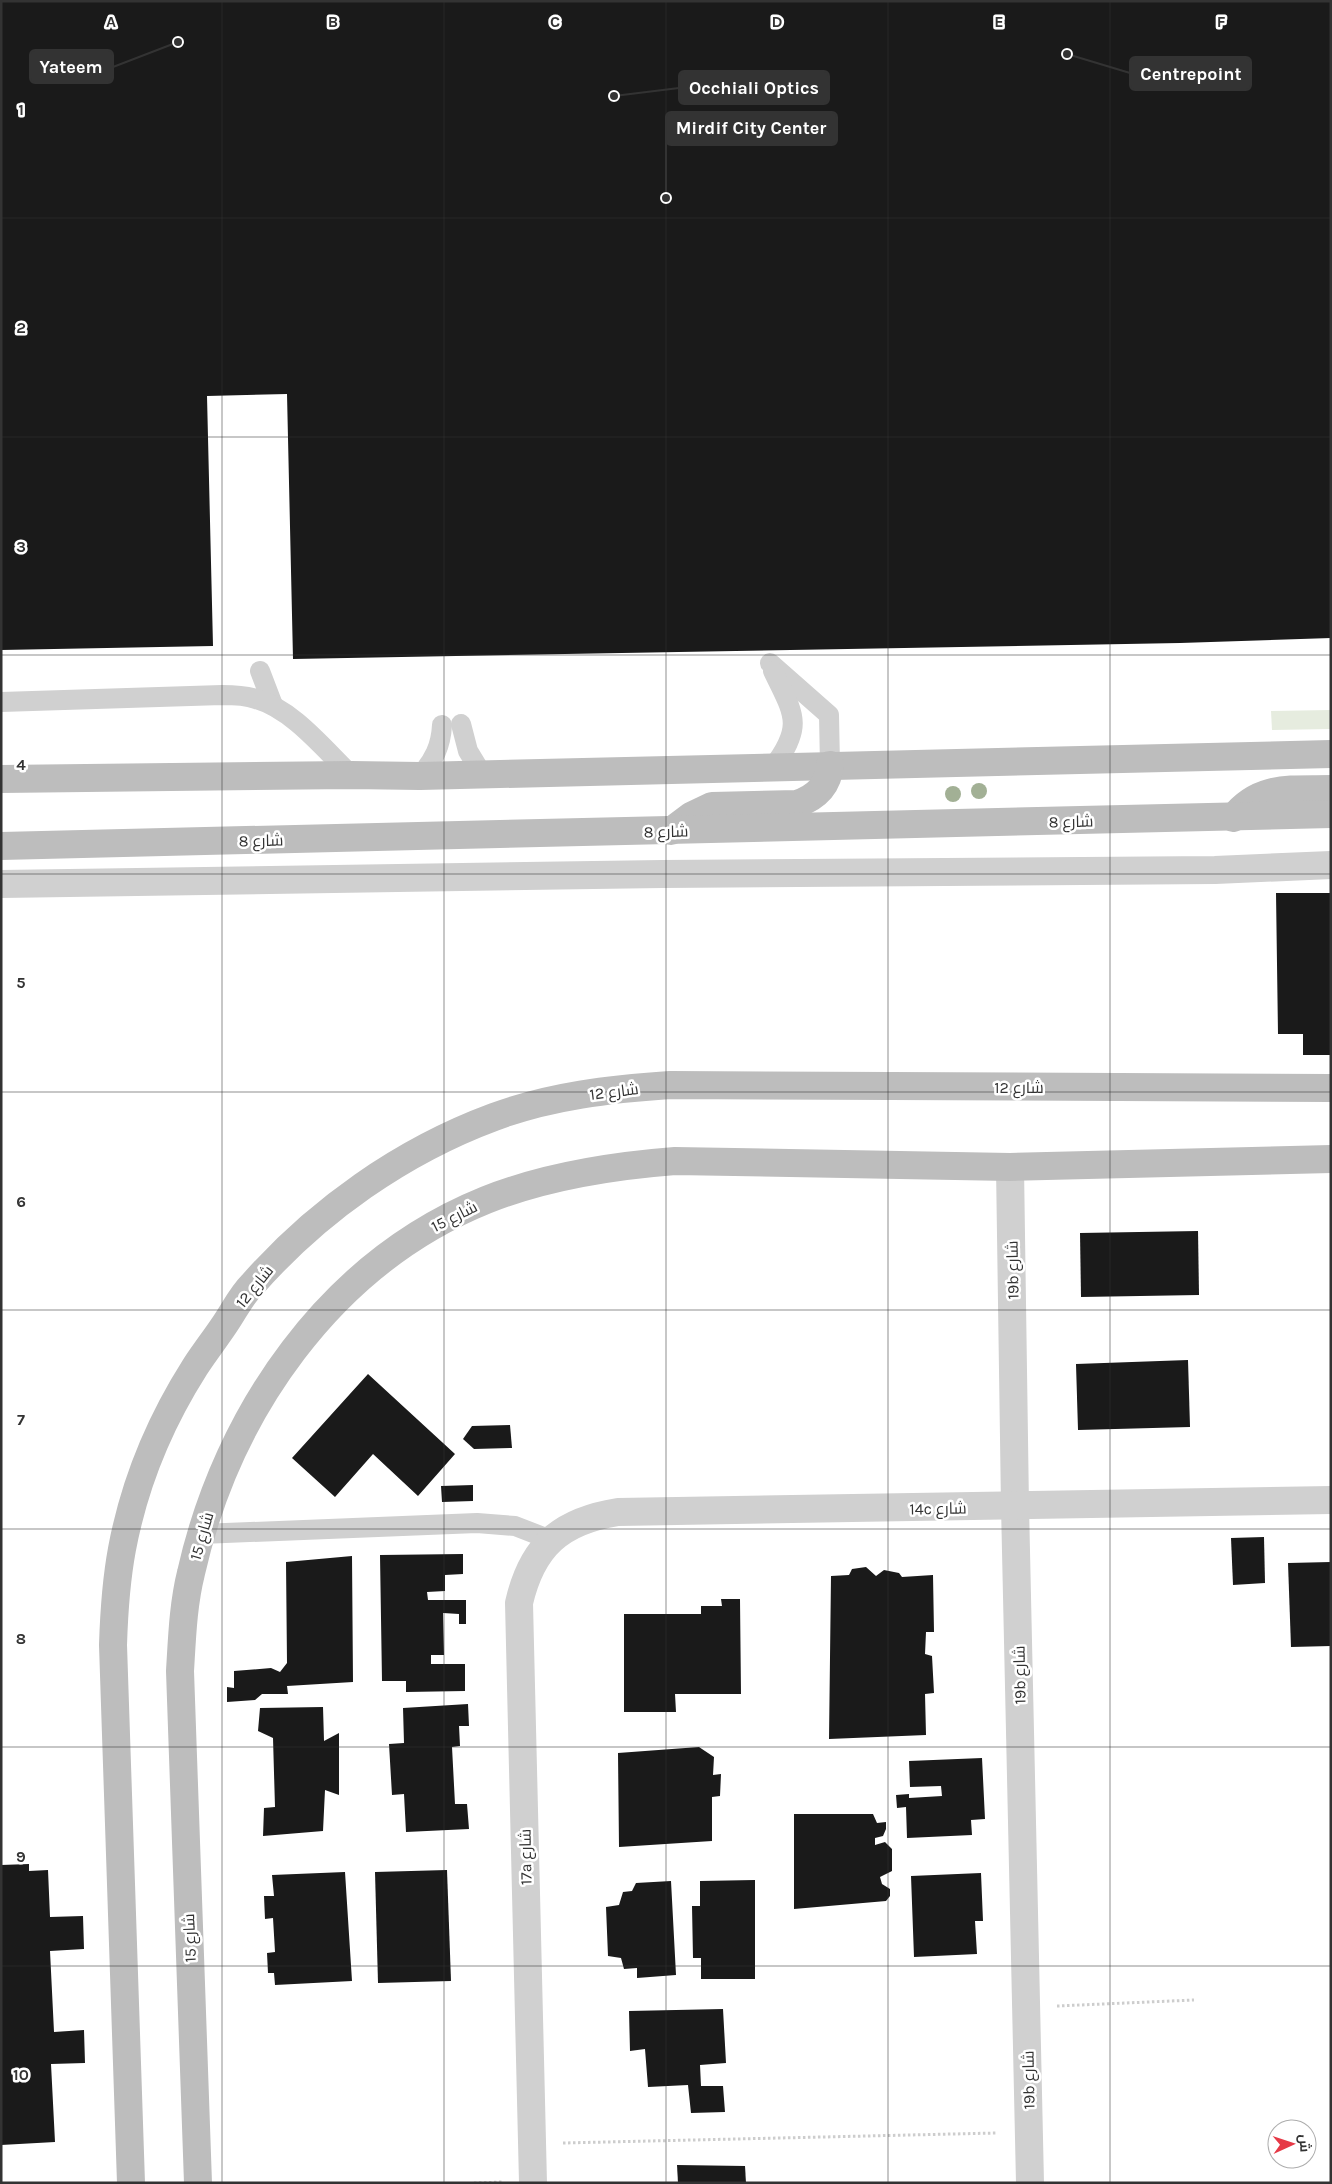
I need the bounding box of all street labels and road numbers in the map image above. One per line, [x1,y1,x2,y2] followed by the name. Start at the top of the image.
[1049,812,1094,833] street label: شارع 8
[644,822,689,843] street label: شارع 8
[239,831,284,852] street label: شارع 8
[994,1078,1044,1099] street label: شارع 12
[588,1079,640,1106] street label: شارع 12
[428,1197,481,1238] street label: شارع 15
[1002,1240,1025,1300] street label: 19b شارع
[231,1261,279,1313] street label: شارع 12
[909,1499,967,1520] street label: 14c شارع
[186,1510,219,1563] street label: شارع 15
[1009,1645,1032,1705] street label: 19b شارع
[516,1829,537,1885] street label: 17a شارع
[179,1913,202,1963] street label: شارع 15
[1018,2050,1041,2110] street label: 19b شارع

